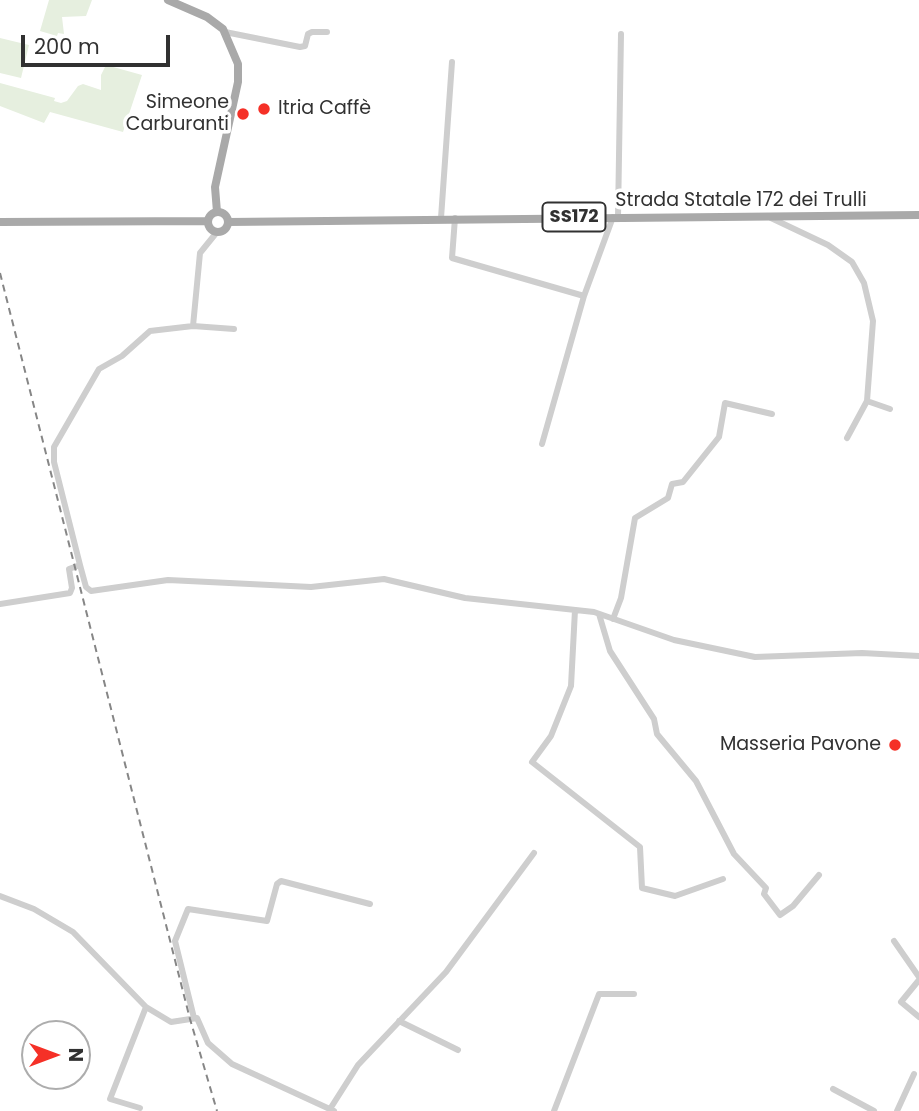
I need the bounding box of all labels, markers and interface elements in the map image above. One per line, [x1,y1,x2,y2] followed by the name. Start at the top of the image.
[24,21,173,65] scale bar
[34,32,100,61] text: 200 m
[126,92,229,136] place label: Simeone Carburanti
[278,98,371,120] place label: Itria Caffè
[256,101,272,117] marker: Itria Caffè
[235,106,251,122] marker: Simeone Carburanti
[615,190,867,212] street label: Strada Statale 172 dei Trulli
[542,202,606,232] road number: SS172
[720,734,881,756] place label: Masseria Pavone
[887,737,903,753] marker: Masseria Pavone
[21,1020,91,1090] north arrow
[62,1048,89,1062] text: N

